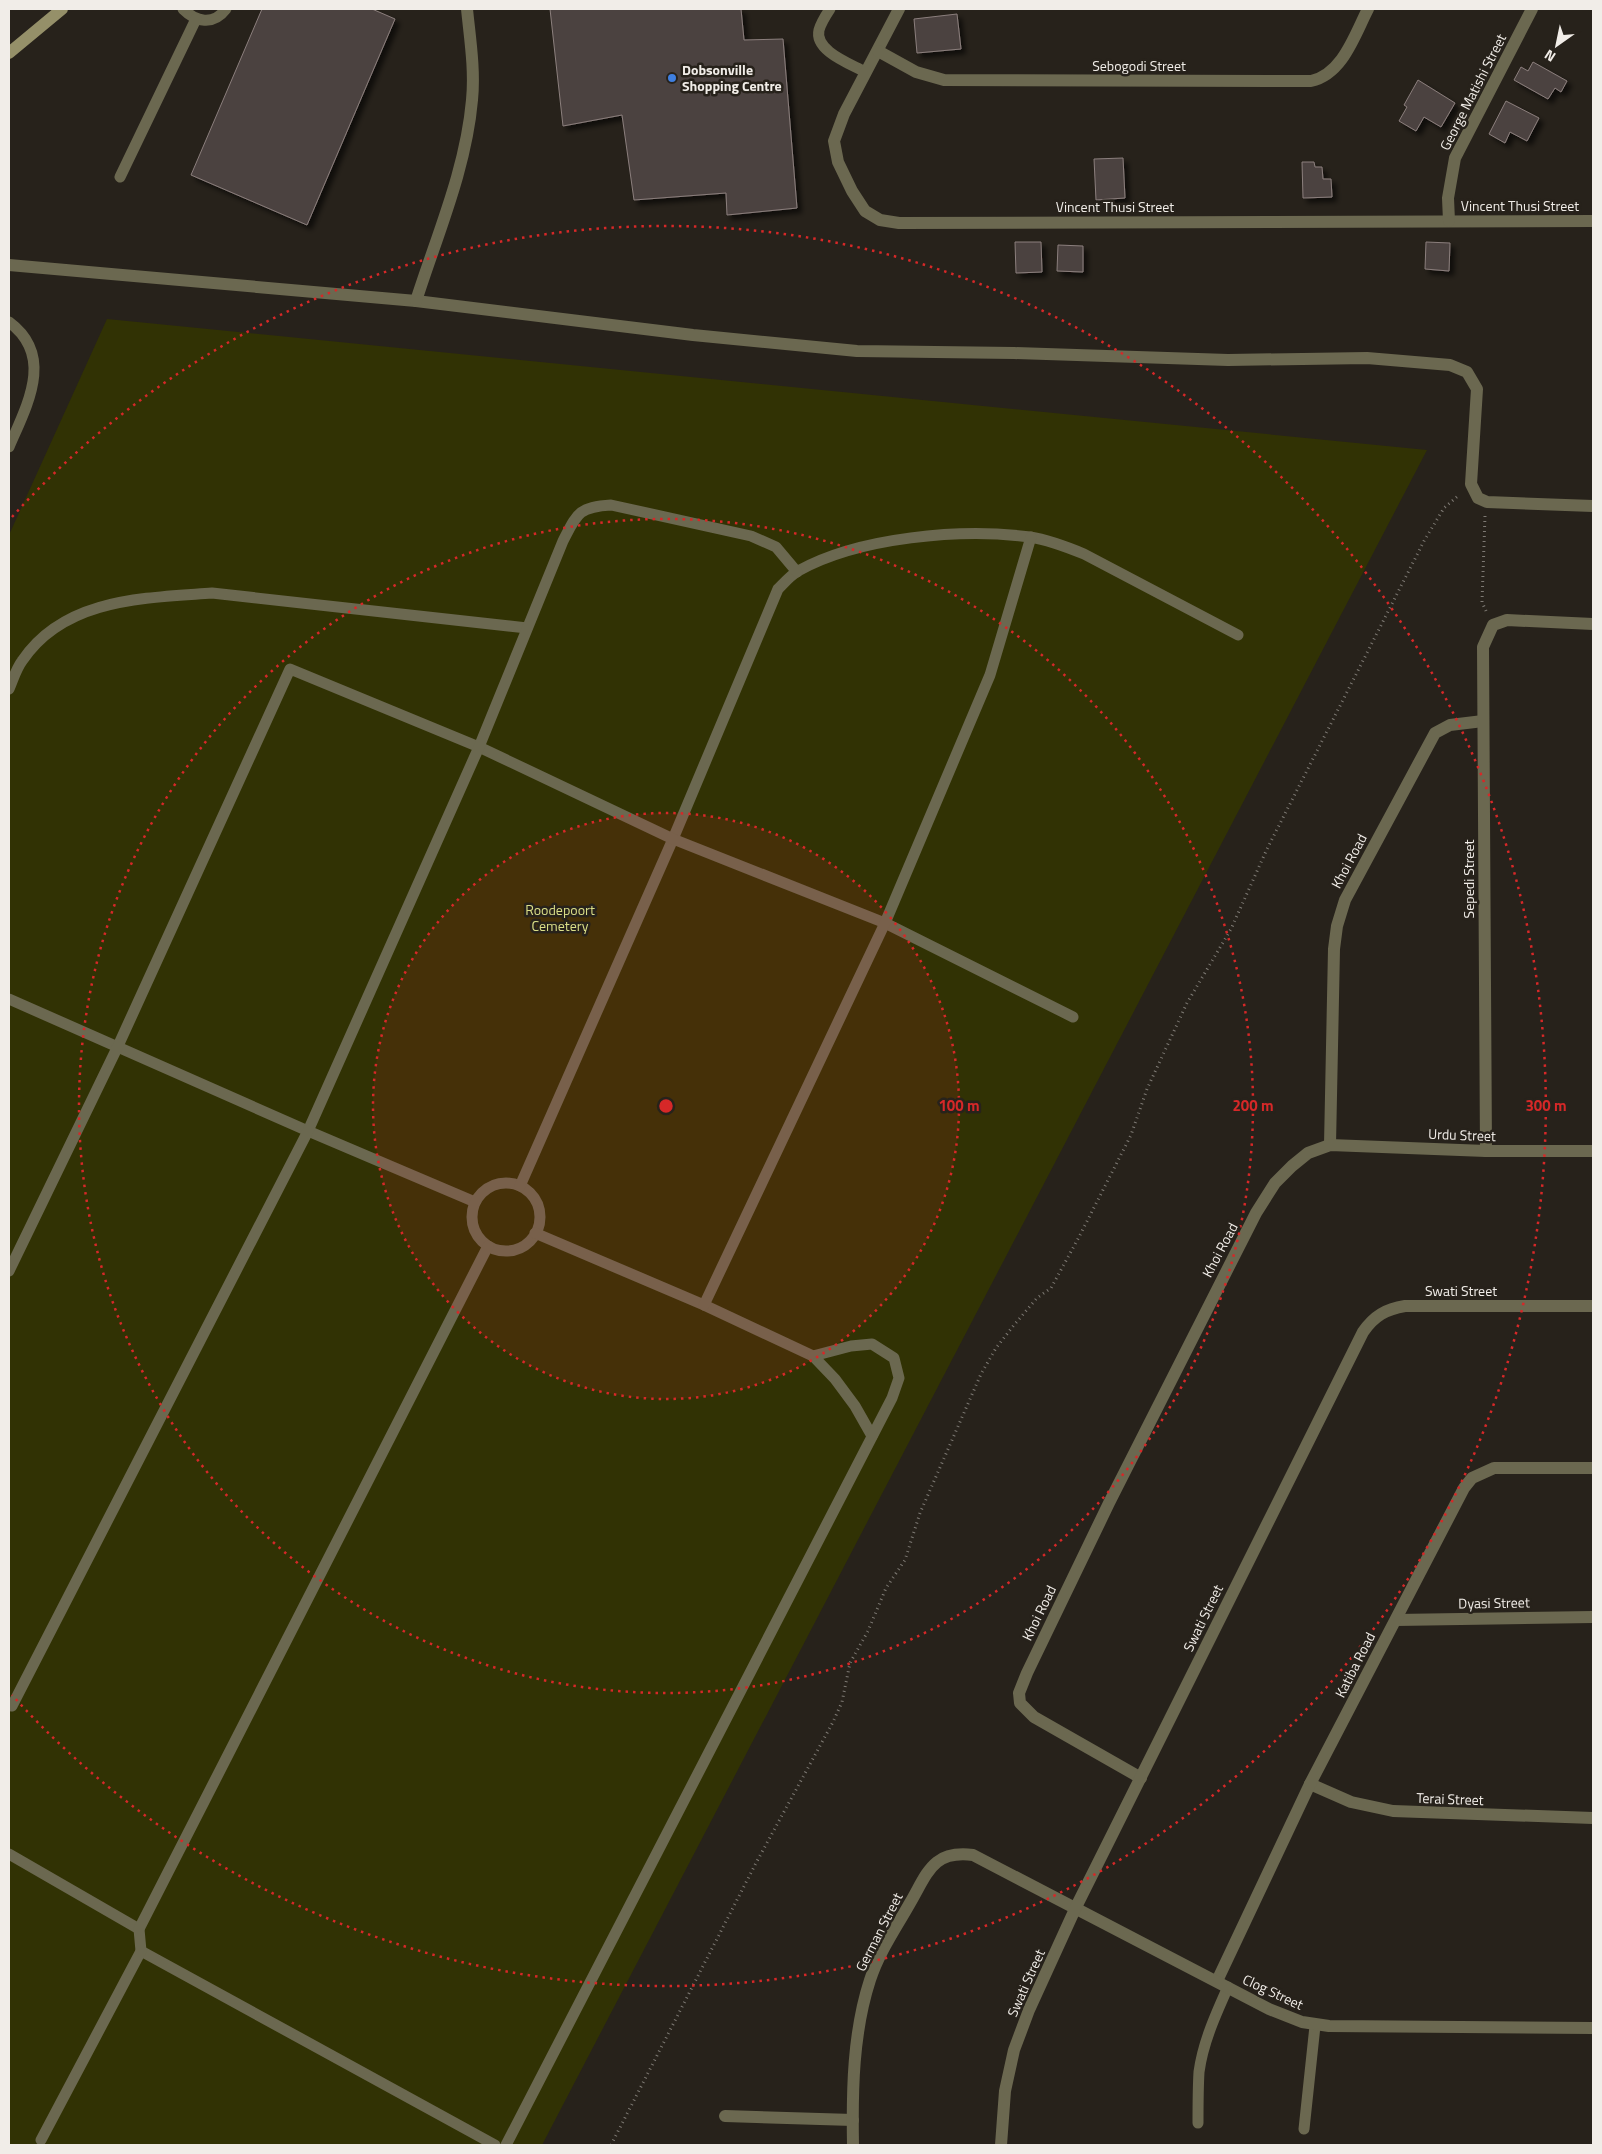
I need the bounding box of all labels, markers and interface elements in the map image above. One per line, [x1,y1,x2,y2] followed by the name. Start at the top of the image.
[1532,20,1582,70] north arrow
[1434,30,1511,154] street label: George Matishi Street
[1540,45,1559,68] text: N
[1092,55,1186,76] street label: Sebogodi Street
[682,59,782,96] place label: Dobsonville Shopping Centre
[666,72,678,84] marker: Dobsonville Shopping Centre
[1461,195,1579,216] street label: Vincent Thusi Street
[1056,196,1174,217] street label: Vincent Thusi Street
[1325,830,1372,892] street label: Khoi Road
[1458,840,1479,918] street label: Sepedi Street
[525,899,595,936] park label: Roodepoort Cemetery
[938,1094,980,1117] text: 100 m
[1232,1094,1274,1117] text: 200 m
[1525,1094,1567,1117] text: 300 m
[657,1097,675,1115] centre of rings
[1428,1123,1496,1146] street label: Urdu Street
[1196,1219,1243,1281] street label: Khoi Road
[1425,1280,1497,1301] street label: Swati Street
[1177,1581,1228,1655] street label: Swati Street
[1016,1582,1061,1644] street label: Khoi Road
[1458,1591,1530,1614] street label: Dyasi Street
[1329,1628,1380,1701] street label: Katiba Road
[1416,1787,1484,1810] street label: Terai Street
[850,1889,907,1975] street label: German Street
[1001,1945,1050,2020] street label: Swati Street
[1239,1968,1307,2015] street label: Clog Street

